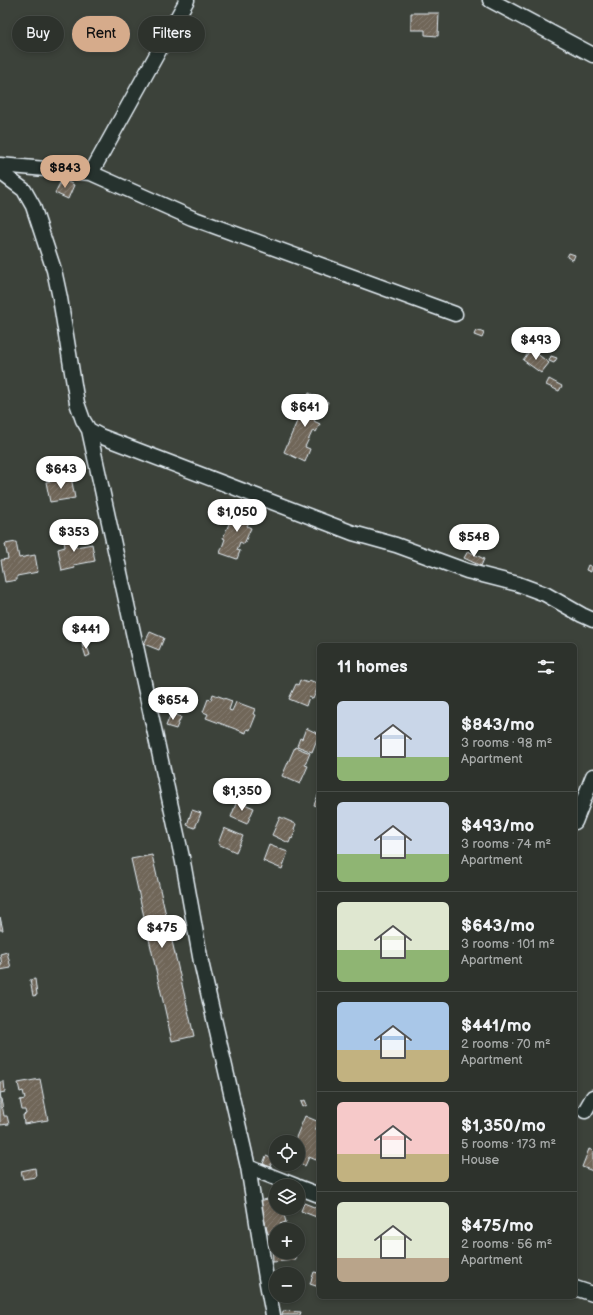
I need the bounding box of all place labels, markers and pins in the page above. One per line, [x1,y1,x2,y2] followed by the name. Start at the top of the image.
[41,155,89,189] pin: $843
[512,327,560,361] pin: $493
[281,394,329,428] pin: $641
[37,456,85,490] pin: $643
[204,499,270,533] pin: $1,050
[50,519,98,553] pin: $353
[450,524,498,558] pin: $548
[62,616,110,650] pin: $441
[149,687,197,721] pin: $654
[209,778,275,812] pin: $1,350
[138,915,186,949] pin: $475

